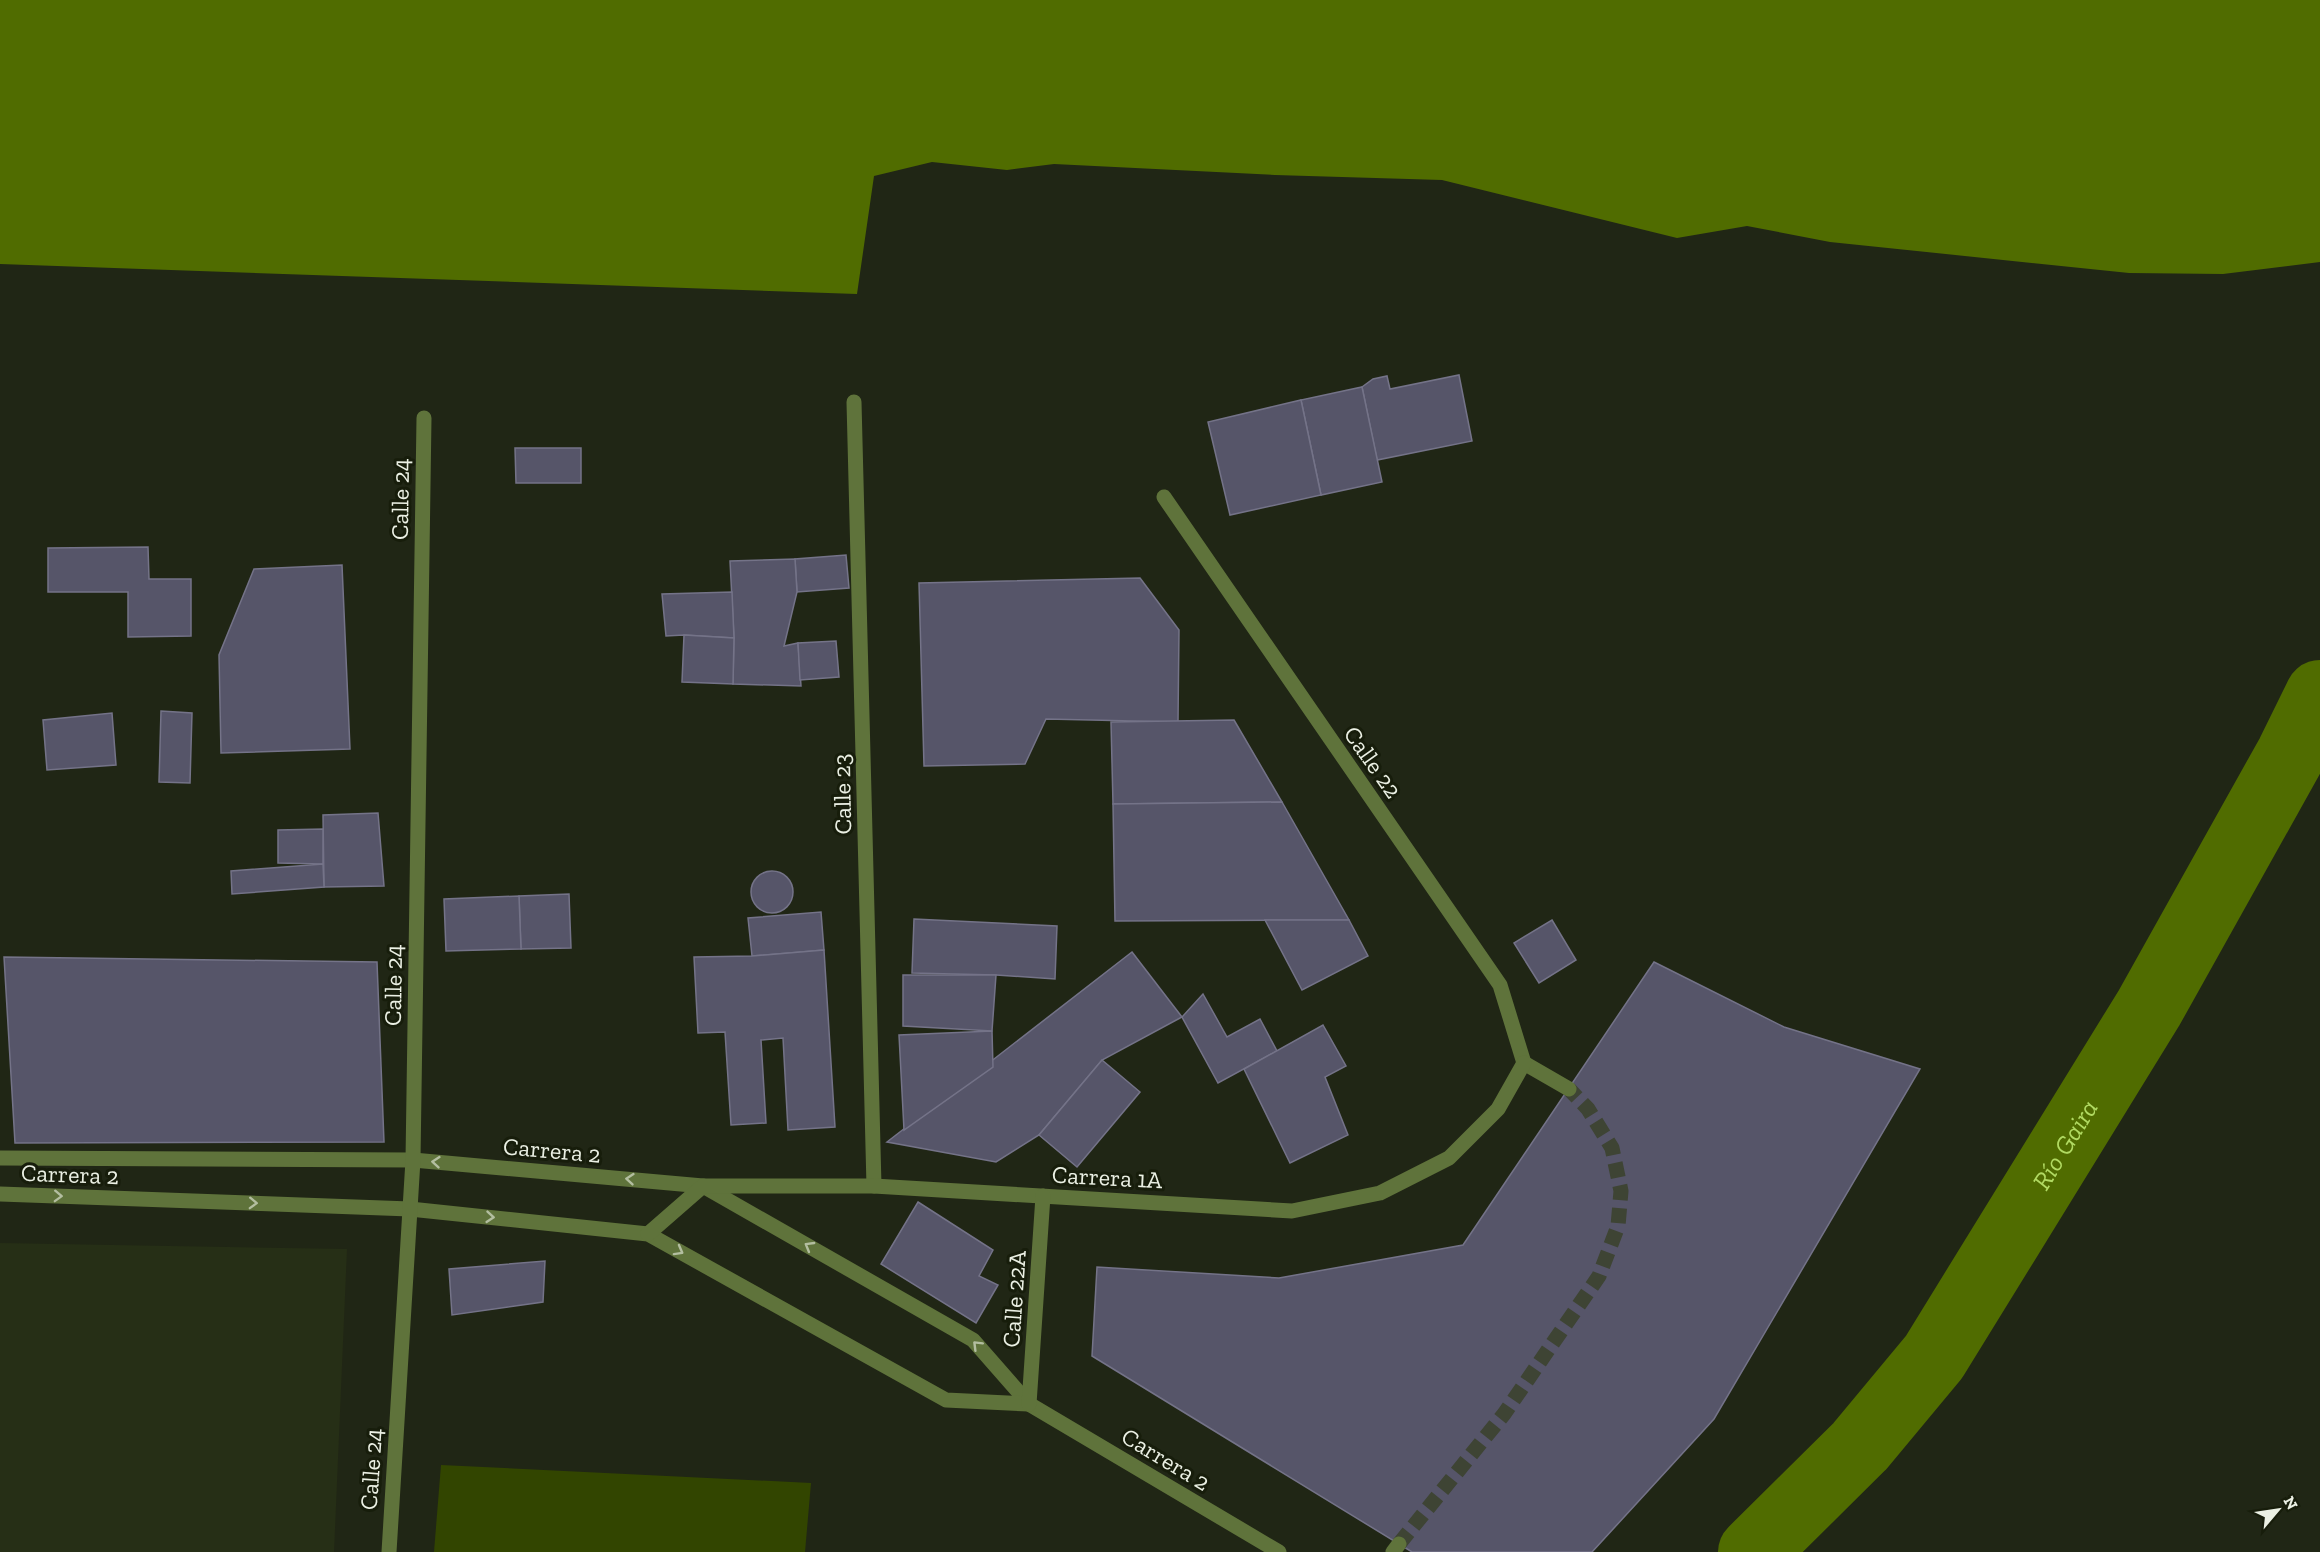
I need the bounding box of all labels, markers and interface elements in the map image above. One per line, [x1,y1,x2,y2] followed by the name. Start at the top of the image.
[385,458,415,540] street label: Calle 24
[1338,720,1408,804] street label: Calle 22
[827,753,857,835] street label: Calle 23
[378,944,408,1026] street label: Calle 24
[2025,1094,2105,1195] water label: Río Gaira
[502,1131,602,1169] street label: Carrera 2
[431,1156,441,1169] one-way arrow
[21,1158,119,1190] street label: Carrera 2
[1051,1160,1163,1194] street label: Carrera 1A
[626,1173,635,1186] one-way arrow
[54,1190,63,1202] one-way arrow
[249,1197,258,1210] one-way arrow
[485,1210,494,1223] one-way arrow
[805,1242,815,1254] one-way arrow
[673,1244,684,1255] one-way arrow
[996,1249,1032,1348] street label: Calle 22A
[973,1341,983,1352] one-way arrow
[1117,1421,1215,1497] street label: Carrera 2
[354,1427,388,1511] street label: Calle 24
[2248,1480,2308,1540] north arrow
[2279,1493,2302,1513] text: N

